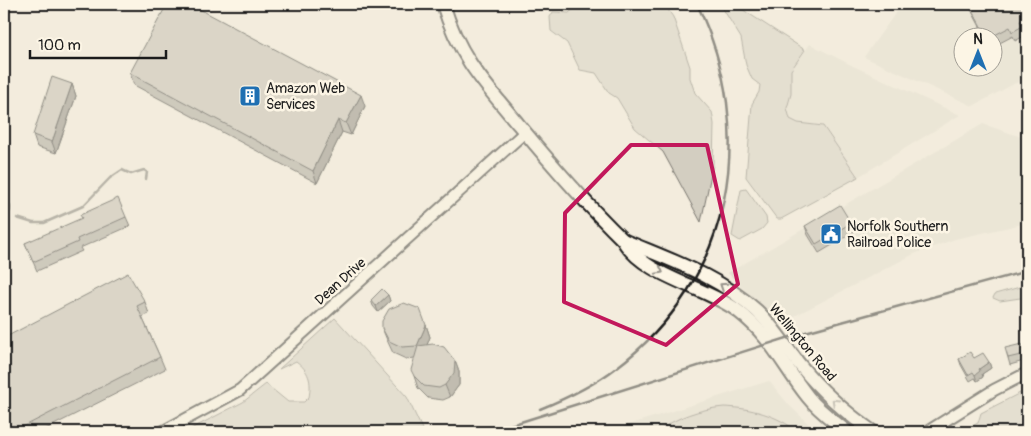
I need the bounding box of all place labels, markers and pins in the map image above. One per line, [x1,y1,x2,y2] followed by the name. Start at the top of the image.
[266,80,345,113] place label: Amazon Web Services
[238,84,262,108] building icon: Amazon Web Services
[847,218,948,251] place label: Norfolk Southern Railroad Police
[819,222,843,246] public building icon: Norfolk Southern Railroad Police

